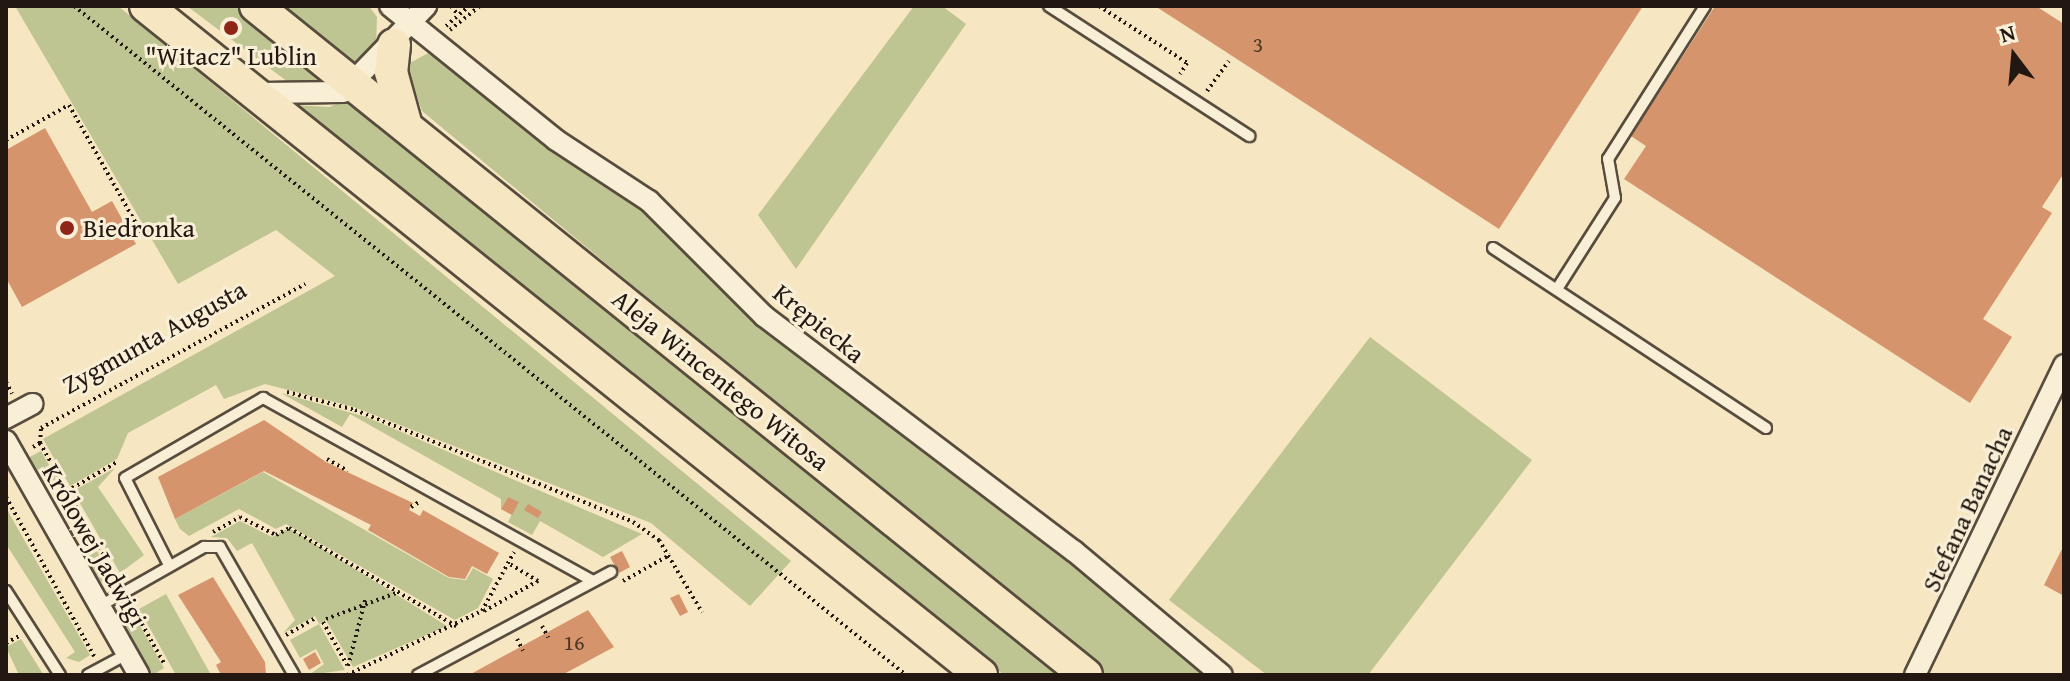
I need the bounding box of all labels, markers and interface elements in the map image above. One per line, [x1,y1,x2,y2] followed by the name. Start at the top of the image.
[1974,16,2054,96] north arrow
[1996,16,2019,50] text: N
[222,19,240,37] marker: "Witacz" Lublin
[1253,32,1263,58] house number: 3
[145,40,317,72] place label: "Witacz" Lublin
[83,212,195,244] place label: Biedronka
[58,219,76,237] marker: Biedronka
[57,274,251,400] street label: Zygmunta Augusta
[767,277,871,369] street label: Krępiecka
[606,283,836,477] street label: Aleja Wincentego Witosa
[1915,421,2019,597] street label: Stefana Banacha
[36,458,154,632] street label: Królowej Jadwigi
[563,630,585,656] house number: 16

